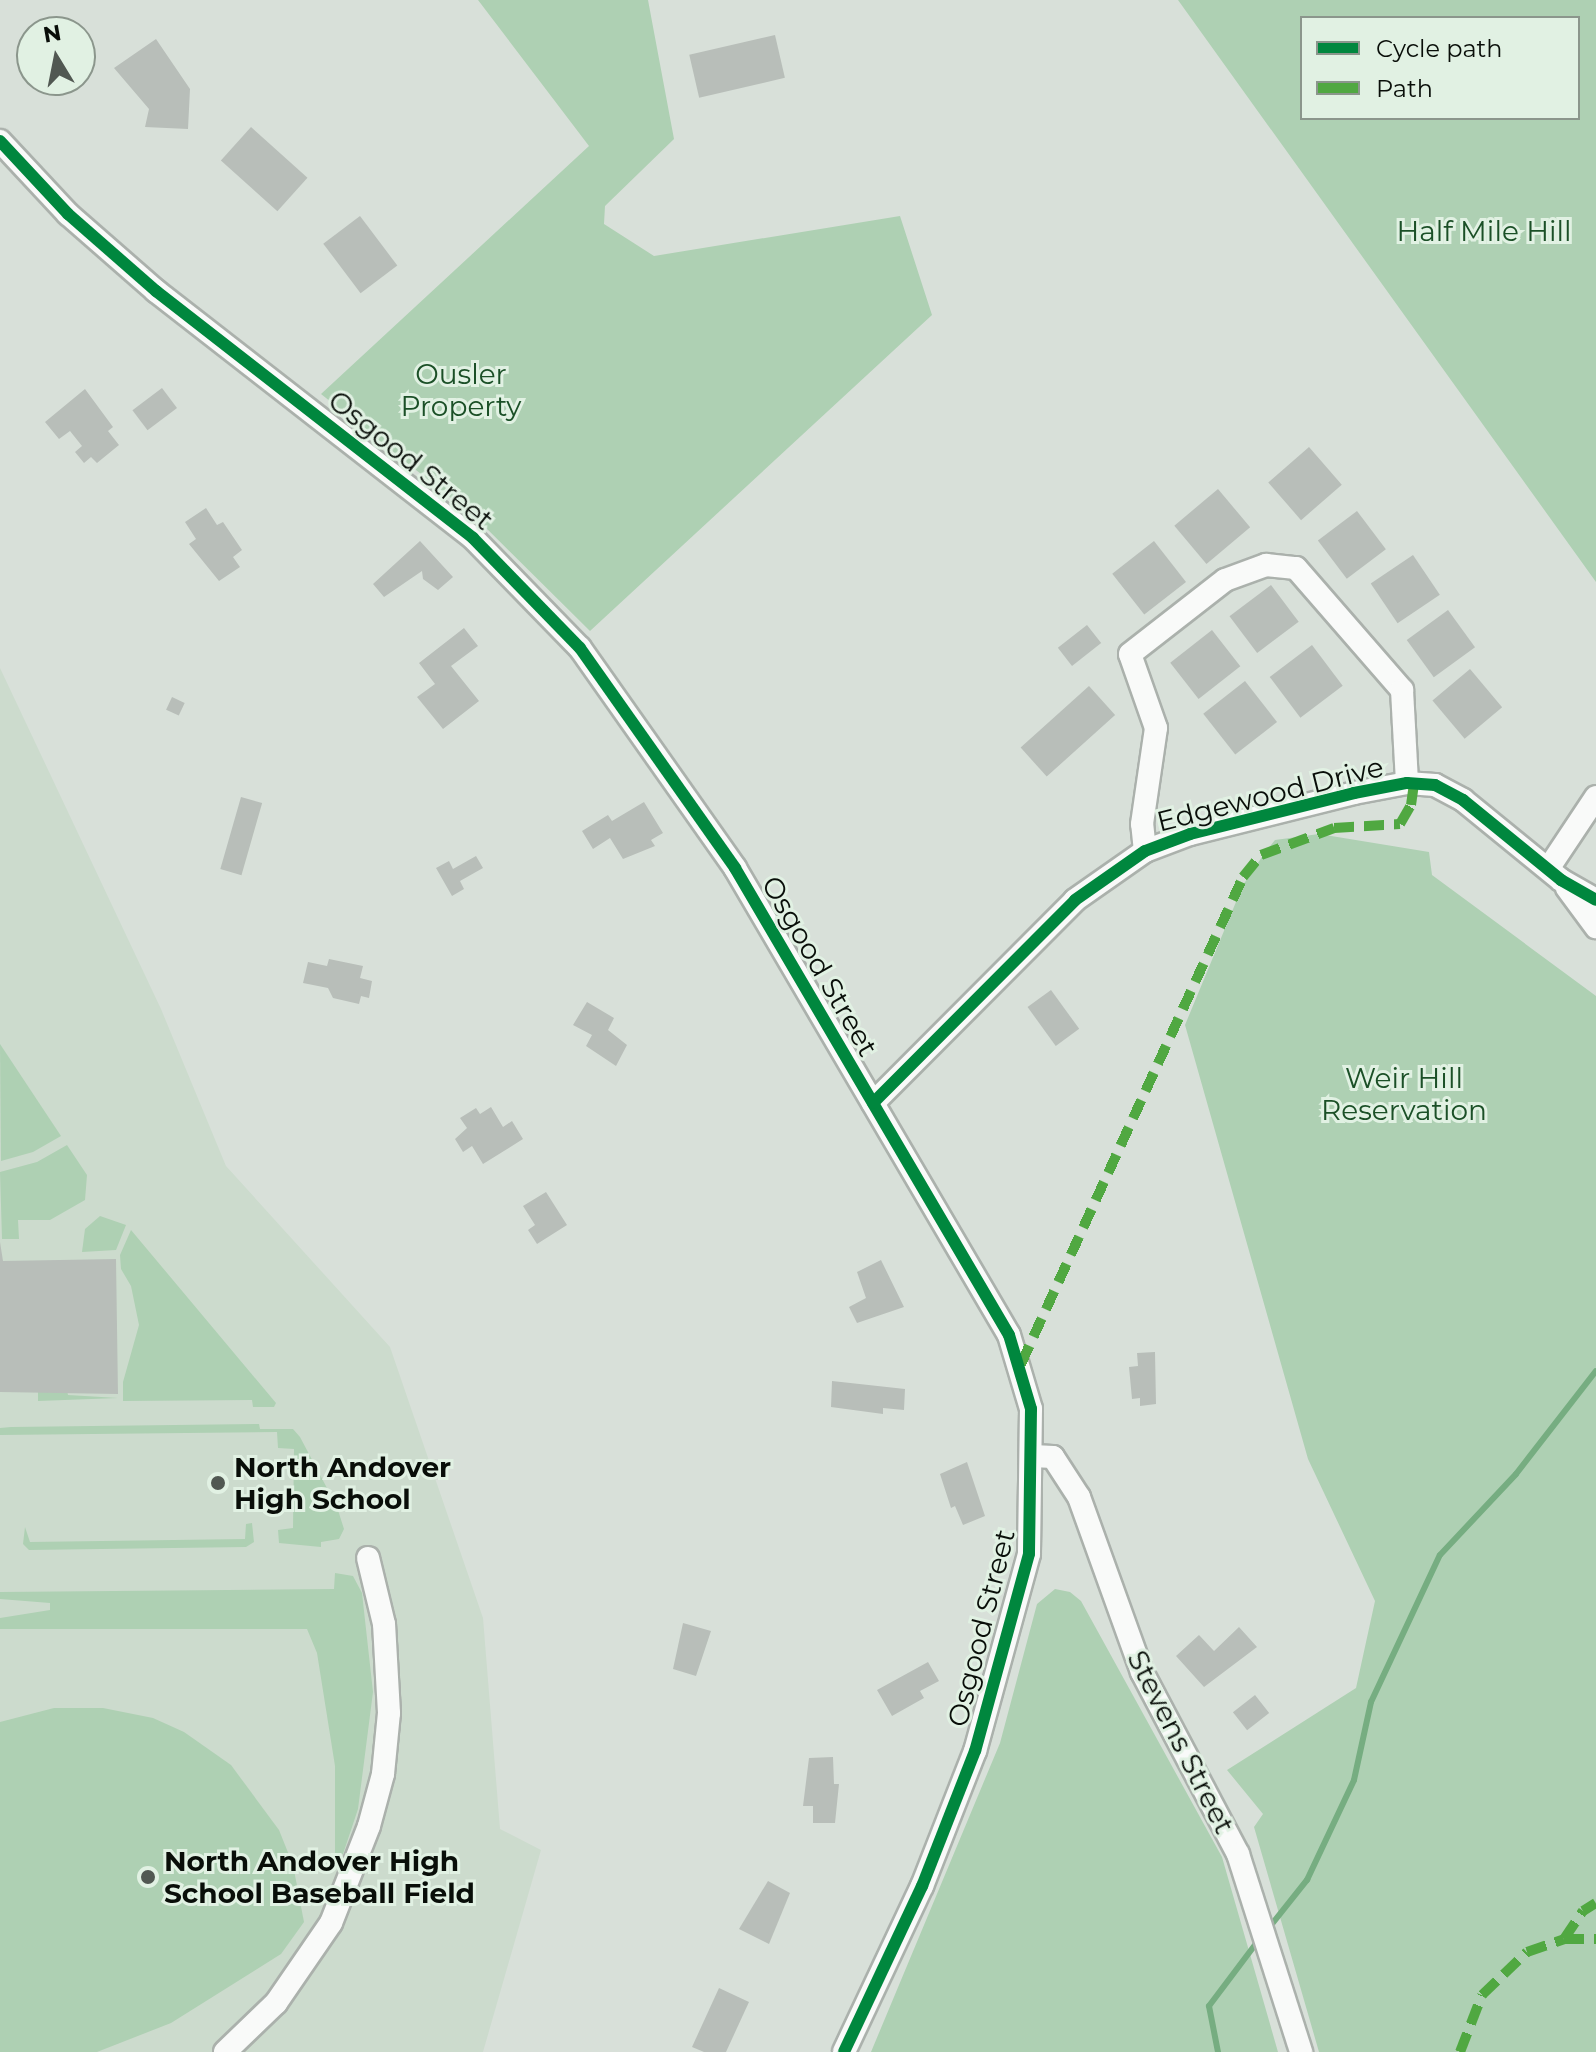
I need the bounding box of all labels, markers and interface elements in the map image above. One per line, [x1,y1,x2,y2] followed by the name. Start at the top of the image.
[16,16,96,96] north arrow
[1300,16,1580,120] legend
[41,19,63,49] text: N
[1376,34,1503,63] text: Cycle path
[1376,74,1433,103] text: Path
[1396,214,1572,248] park label: Half Mile Hill
[401,357,521,423] park label: Ousler Property
[322,383,500,537] street label: Osgood Street
[1153,750,1387,838] street label: Edgewood Drive
[755,870,885,1062] street label: Osgood Street
[1321,1061,1487,1127] park label: Weir Hill Reservation
[234,1450,451,1516] place label: North Andover High School
[209,1474,227,1492] marker: North Andover High School
[940,1526,1022,1730] street label: Osgood Street
[1120,1645,1242,1839] street label: Stevens Street
[164,1844,475,1910] place label: North Andover High School Baseball Field
[139,1868,157,1886] marker: North Andover High School Baseball Field

